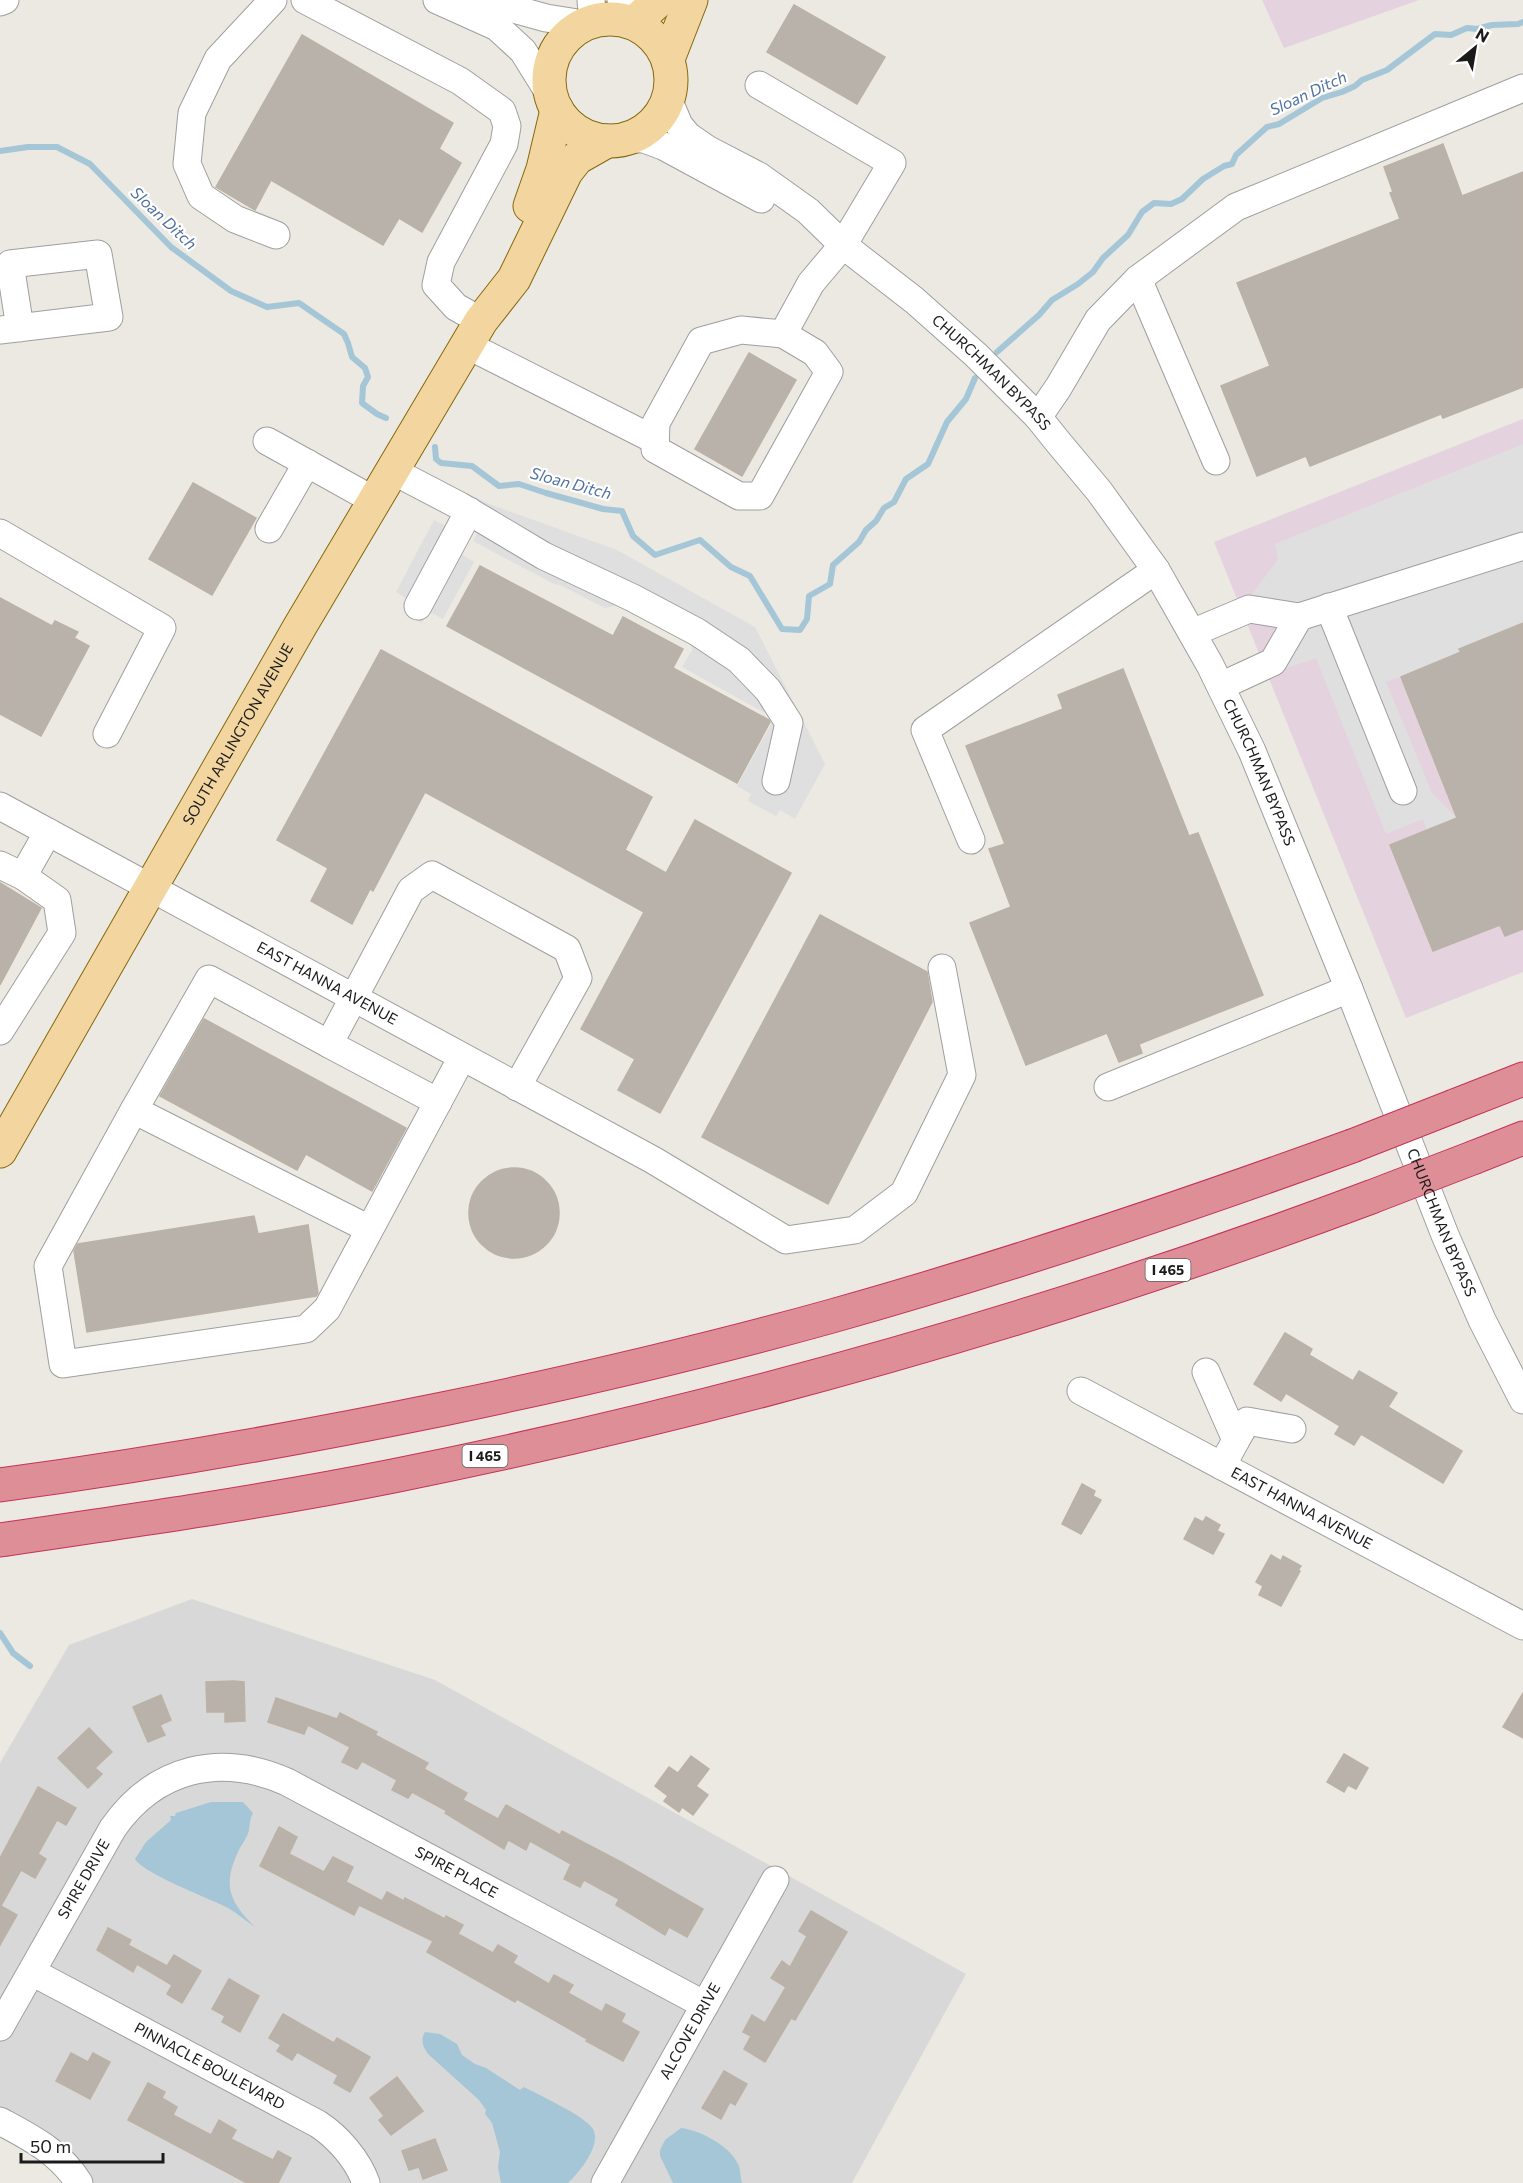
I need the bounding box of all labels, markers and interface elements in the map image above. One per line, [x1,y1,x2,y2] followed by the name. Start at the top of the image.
[1445,18,1505,78] north arrow
[1473,23,1493,46] text: N
[1266,66,1349,119] water label: Sloan Ditch
[127,182,201,253] water label: Sloan Ditch
[929,310,1055,434] street label: CHURCHMAN BYPASS
[529,463,614,502] water label: Sloan Ditch
[178,640,296,828] street label: SOUTH ARLINGTON AVENUE
[1220,695,1300,848] street label: CHURCHMAN BYPASS
[254,937,401,1028] street label: EAST HANNA AVENUE
[1404,1146,1481,1299] street label: CHURCHMAN BYPASS
[1146,1259,1190,1281] road number: I 465
[462,1445,508,1467] road number: I 465
[1228,1463,1376,1552] street label: EAST HANNA AVENUE
[53,1836,113,1922] street label: SPIRE DRIVE
[412,1842,502,1901] street label: SPIRE PLACE
[655,1979,723,2082] street label: ALCOVE DRIVE
[132,2018,288,2113] street label: PINNACLE BOULEVARD
[21,2126,164,2164] scale bar
[30,2135,71,2157] text: 50 m

